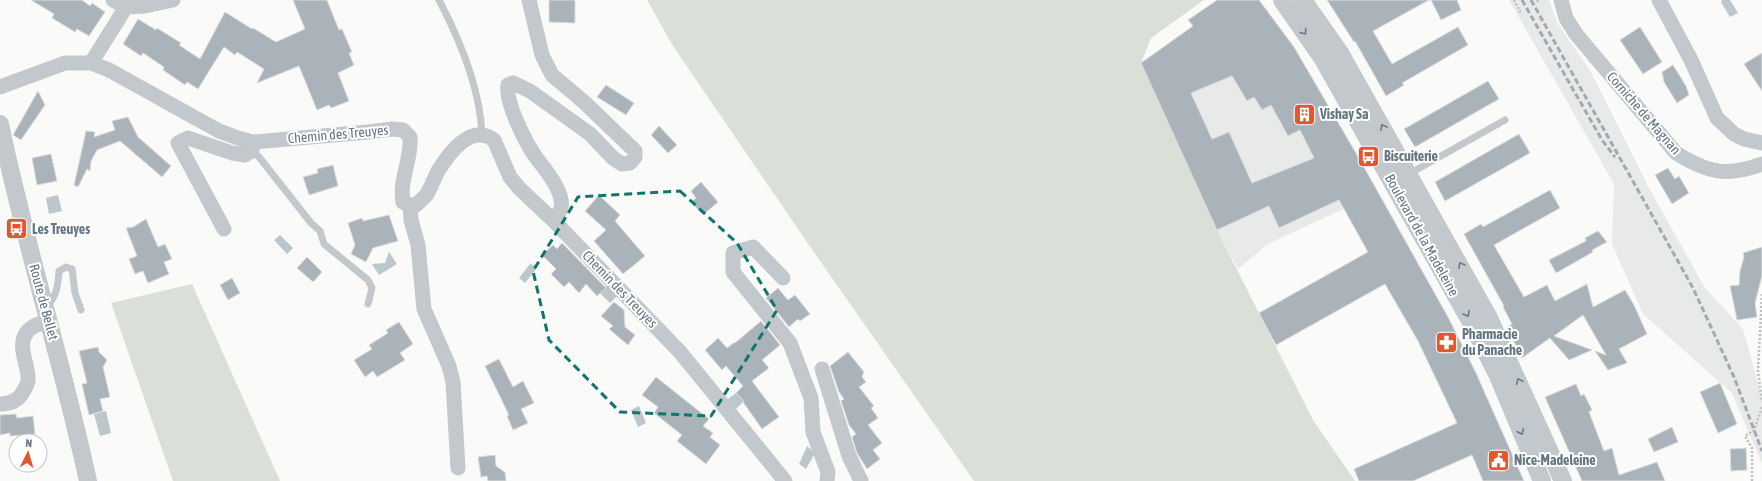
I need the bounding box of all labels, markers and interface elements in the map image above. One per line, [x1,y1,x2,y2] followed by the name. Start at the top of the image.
[1299,28,1307,35] one-way arrow
[1604,68,1684,158] street label: Corniche de Magnan
[1291,101,1317,127] building icon: Vishay Sa
[1319,106,1369,122] place label: Vishay Sa
[287,122,389,146] street label: Chemin des Treuyes
[1380,124,1388,132] one-way arrow
[1355,143,1381,169] bus stop icon: Biscuiterie
[1384,148,1438,164] place label: Biscuiterie
[1382,171,1462,299] street label: Boulevard de la Madeleine
[3,216,29,242] bus stop icon: Les Treuyes
[32,221,90,237] place label: Les Treuyes
[579,247,661,331] street label: Chemin des Treuyes
[26,262,62,342] street label: Route de Bellet
[1458,262,1465,269] one-way arrow
[1462,310,1469,317] one-way arrow
[1462,326,1522,358] place label: Pharmacie du Panache
[1433,329,1459,355] pharmacy icon: Pharmacie du Panache
[1516,378,1524,386] one-way arrow
[1517,429,1525,436] one-way arrow
[8,433,48,473] north arrow
[25,437,33,449] text: N
[1486,447,1512,473] public building icon: Nice-Madeleine
[1514,452,1596,468] place label: Nice-Madeleine

